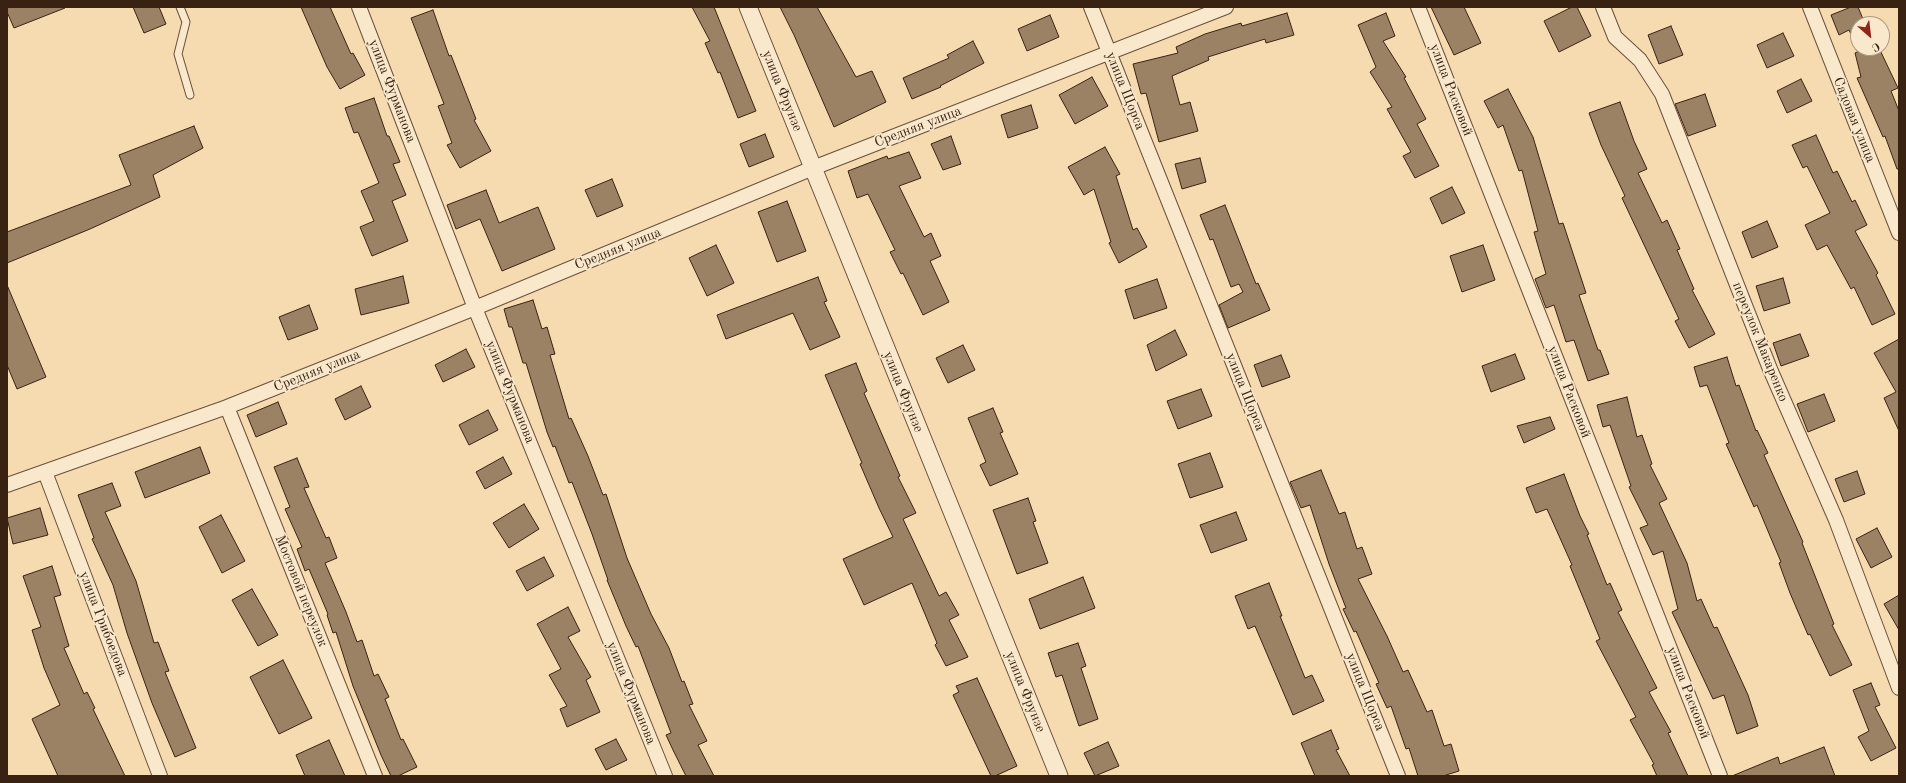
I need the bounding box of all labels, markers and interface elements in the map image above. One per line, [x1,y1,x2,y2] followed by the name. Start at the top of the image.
[1850,16,1890,56] north arrow
[365,37,419,145] street label: улица Фурманова
[1870,40,1881,53] text: С
[1426,42,1476,138] street label: улица Расковой
[758,48,806,134] street label: улица Фрунзе
[1102,50,1148,132] street label: улица Щорса
[1829,75,1879,165] street label: Садовая улица
[872,103,964,151] street label: Средняя улица
[572,224,664,274] street label: Средняя улица
[1728,280,1792,404] street label: переулок Макаренко
[482,338,538,446] street label: улица Фурманова
[1544,344,1594,440] street label: улица Расковой
[271,346,363,396] street label: Средняя улица
[879,349,927,435] street label: улица Фрунзе
[1222,351,1268,433] street label: улица Щорса
[271,533,331,649] street label: Мостовой переулок
[75,569,131,679] street label: улица Грибоедова
[603,639,659,747] street label: улица Фурманова
[1663,645,1713,741] street label: улица Расковой
[1001,649,1049,735] street label: улица Фрунзе
[1342,651,1388,733] street label: улица Щорса

